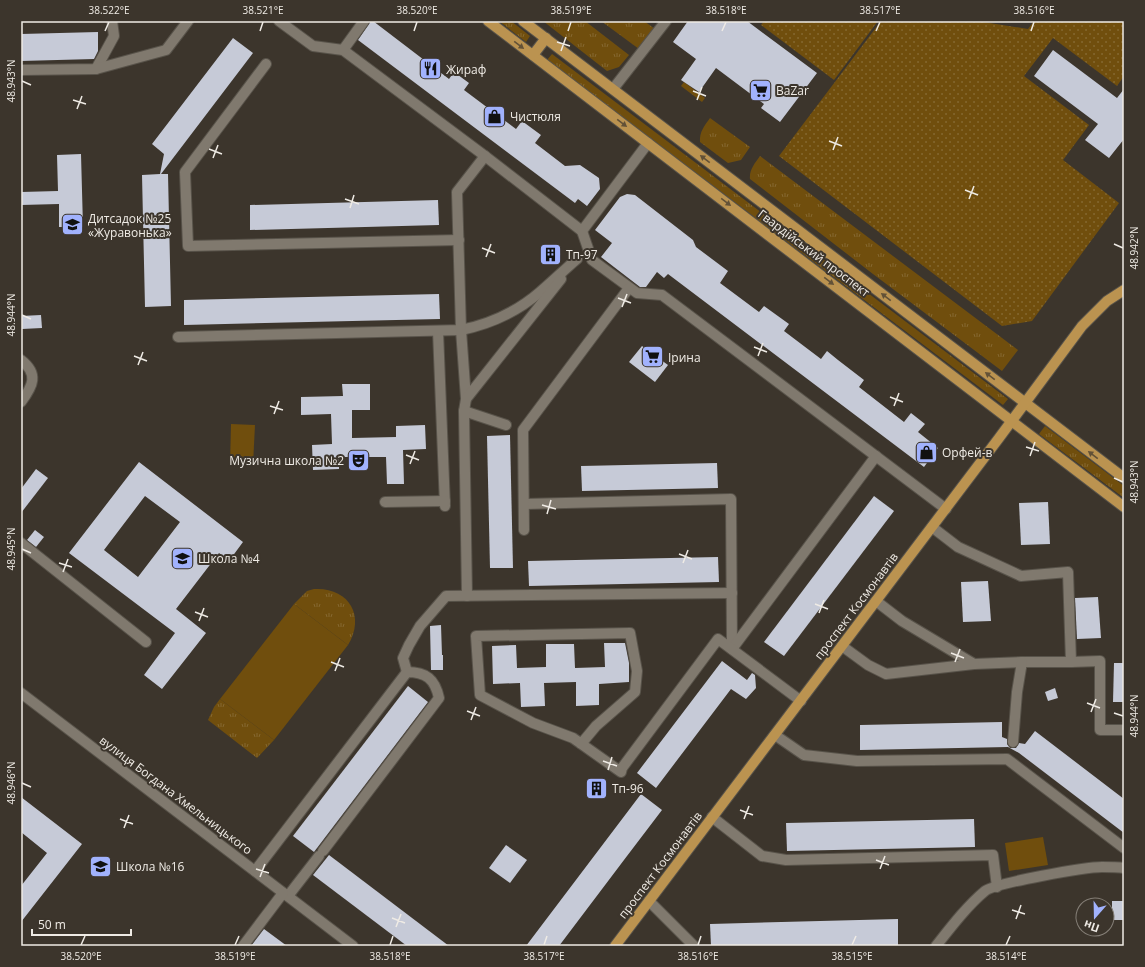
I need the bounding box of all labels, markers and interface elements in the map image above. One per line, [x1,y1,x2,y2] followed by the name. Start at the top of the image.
[88,3,130,17] text: 38.522°E
[242,3,284,17] text: 38.521°E
[396,3,438,17] text: 38.520°E
[550,3,592,17] text: 38.519°E
[705,3,747,17] text: 38.518°E
[859,3,901,17] text: 38.517°E
[1013,3,1055,17] text: 38.516°E
[513,40,524,49] one-way arrow
[417,56,443,82] restaurant icon: Жираф
[4,59,18,103] text: 48.943°N
[446,61,486,78] place label: Жираф
[748,77,774,103] supermarket icon: BaZar
[776,82,809,99] place label: BaZar
[482,103,508,129] shop icon: Чистюля
[510,108,561,125] place label: Чистюля
[617,119,628,128] one-way arrow
[699,155,710,163] one-way arrow
[720,198,731,206] one-way arrow
[755,205,874,301] street label: Гвардійський проспект
[88,210,172,241] place label: Дитсадок №25 «Журавонька»
[59,212,85,238] school or university icon: Дитсадок №25 «Журавонька»
[1127,226,1141,270] text: 48.942°N
[538,241,564,267] building icon: Тп-97
[566,246,598,263] place label: Тп-97
[824,277,834,285] one-way arrow
[4,293,18,337] text: 48.944°N
[881,293,892,301] one-way arrow
[640,344,666,370] supermarket icon: Ірина
[668,349,701,366] place label: Ірина
[984,372,995,380] one-way arrow
[913,439,939,465] shop icon: Орфей-в
[942,444,992,461] place label: Орфей-в
[346,447,372,473] theatre icon: Музична школа №2
[1088,451,1098,459] one-way arrow
[229,452,344,469] place label: Музична школа №2
[1127,460,1141,504] text: 48.943°N
[4,527,18,571] text: 48.945°N
[169,545,195,571] school or university icon: Школа №4
[810,549,902,663] street label: проспект Космонавтів
[198,550,260,567] place label: Школа №4
[1127,694,1141,738] text: 48.944°N
[96,732,256,858] street label: вулиця Богдана Хмельницького
[4,761,18,805] text: 48.946°N
[583,775,609,801] building icon: Тп-96
[612,780,644,797] place label: Тп-96
[614,808,706,922] street label: проспект Космонавтів
[88,853,114,879] school or university icon: Школа №16
[116,858,185,875] place label: Школа №16
[1075,897,1115,937] north arrow
[32,911,131,937] scale bar
[38,916,66,933] text: 50 m
[1082,917,1101,937] text: Пн
[60,949,102,963] text: 38.520°E
[214,949,256,963] text: 38.519°E
[369,949,411,963] text: 38.518°E
[523,949,565,963] text: 38.517°E
[677,949,719,963] text: 38.516°E
[831,949,873,963] text: 38.515°E
[985,949,1027,963] text: 38.514°E

